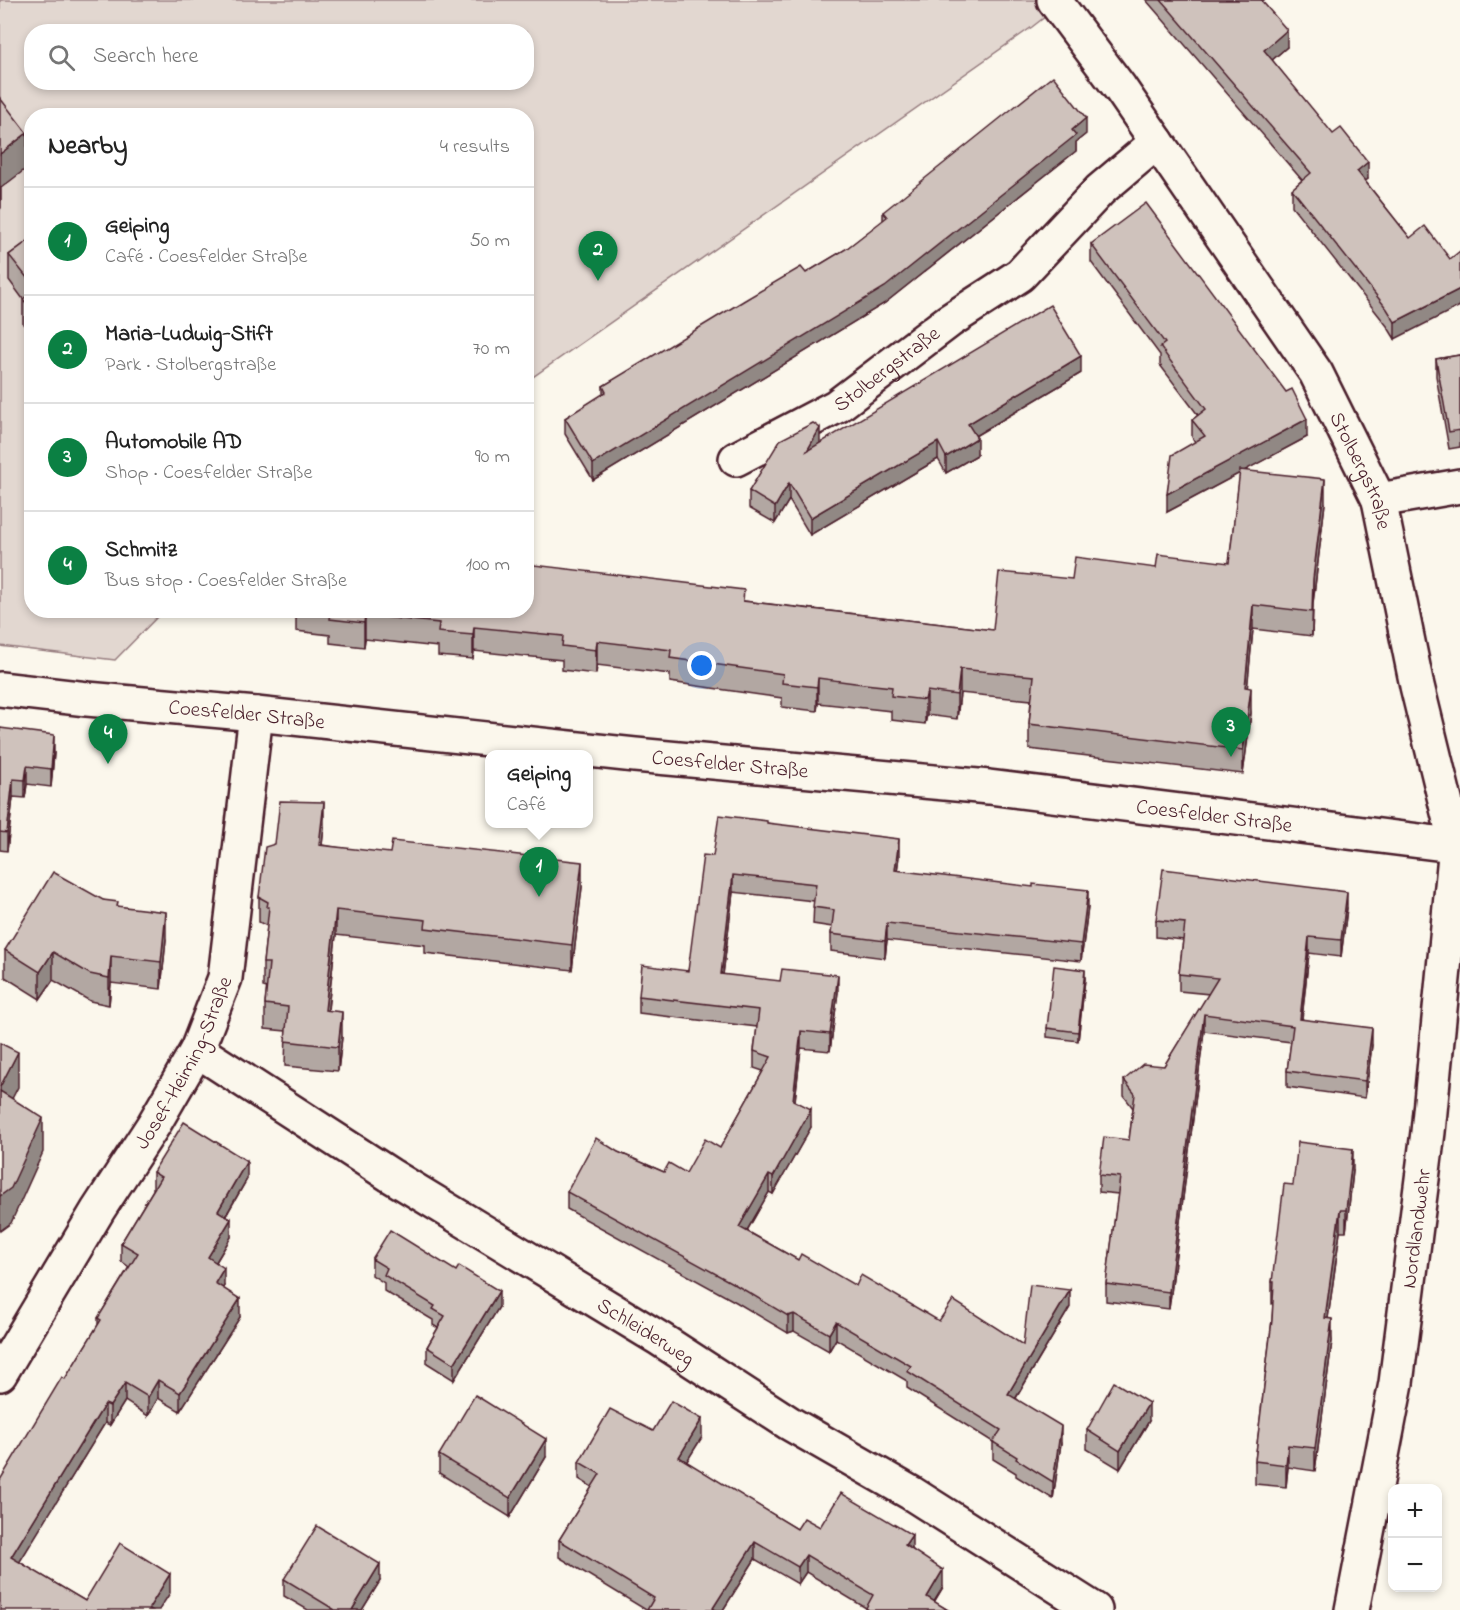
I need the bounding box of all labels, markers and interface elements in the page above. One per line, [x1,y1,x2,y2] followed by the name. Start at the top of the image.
[24,24,534,90] search box
[45,41,78,74] icon: search
[93,41,198,73] text: Search here
[48,128,127,166] text: Nearby
[440,133,510,162] text: 4 results
[105,211,169,243] text: Geiping
[64,227,71,256] text: 1
[469,227,510,256] text: 50 m
[578,232,618,281] pin: 2
[105,243,308,272] text: Café · Coesfelder Straße
[105,319,273,351] text: Maria-Ludwig-Stift
[828,319,948,420] street label: Stolbergstraße
[63,335,72,364] text: 2
[473,335,510,364] text: 70 m
[105,351,276,380] text: Park · Stolbergstraße
[1321,407,1398,533] street label: Stolbergstraße
[105,427,242,459] text: Automobile AD
[63,443,72,472] text: 3
[475,443,510,472] text: 90 m
[105,459,312,488] text: Shop · Coesfelder Straße
[105,535,177,567] text: Schmitz
[63,551,72,580] text: 4
[466,551,510,580] text: 100 m
[105,567,347,596] text: Bus stop · Coesfelder Straße
[687,651,716,680] your location
[167,693,327,738] street label: Coesfelder Straße
[1212,708,1250,757] pin: 3
[88,714,128,764] pin: 4
[650,744,810,788] street label: Coesfelder Straße
[485,750,593,828] popup
[507,759,571,791] text: Geiping
[507,791,546,820] text: Café
[1134,793,1294,842] street label: Coesfelder Straße
[520,848,558,897] pin: 1
[128,972,241,1156] street label: Josef-Heiming-Straße
[1395,1167,1440,1290] street label: Nordlandwehr
[591,1291,700,1376] street label: Schleiderweg
[1388,1484,1442,1592] map controls
[1388,1484,1442,1538] button: +
[1388,1538,1442,1592] button: −

